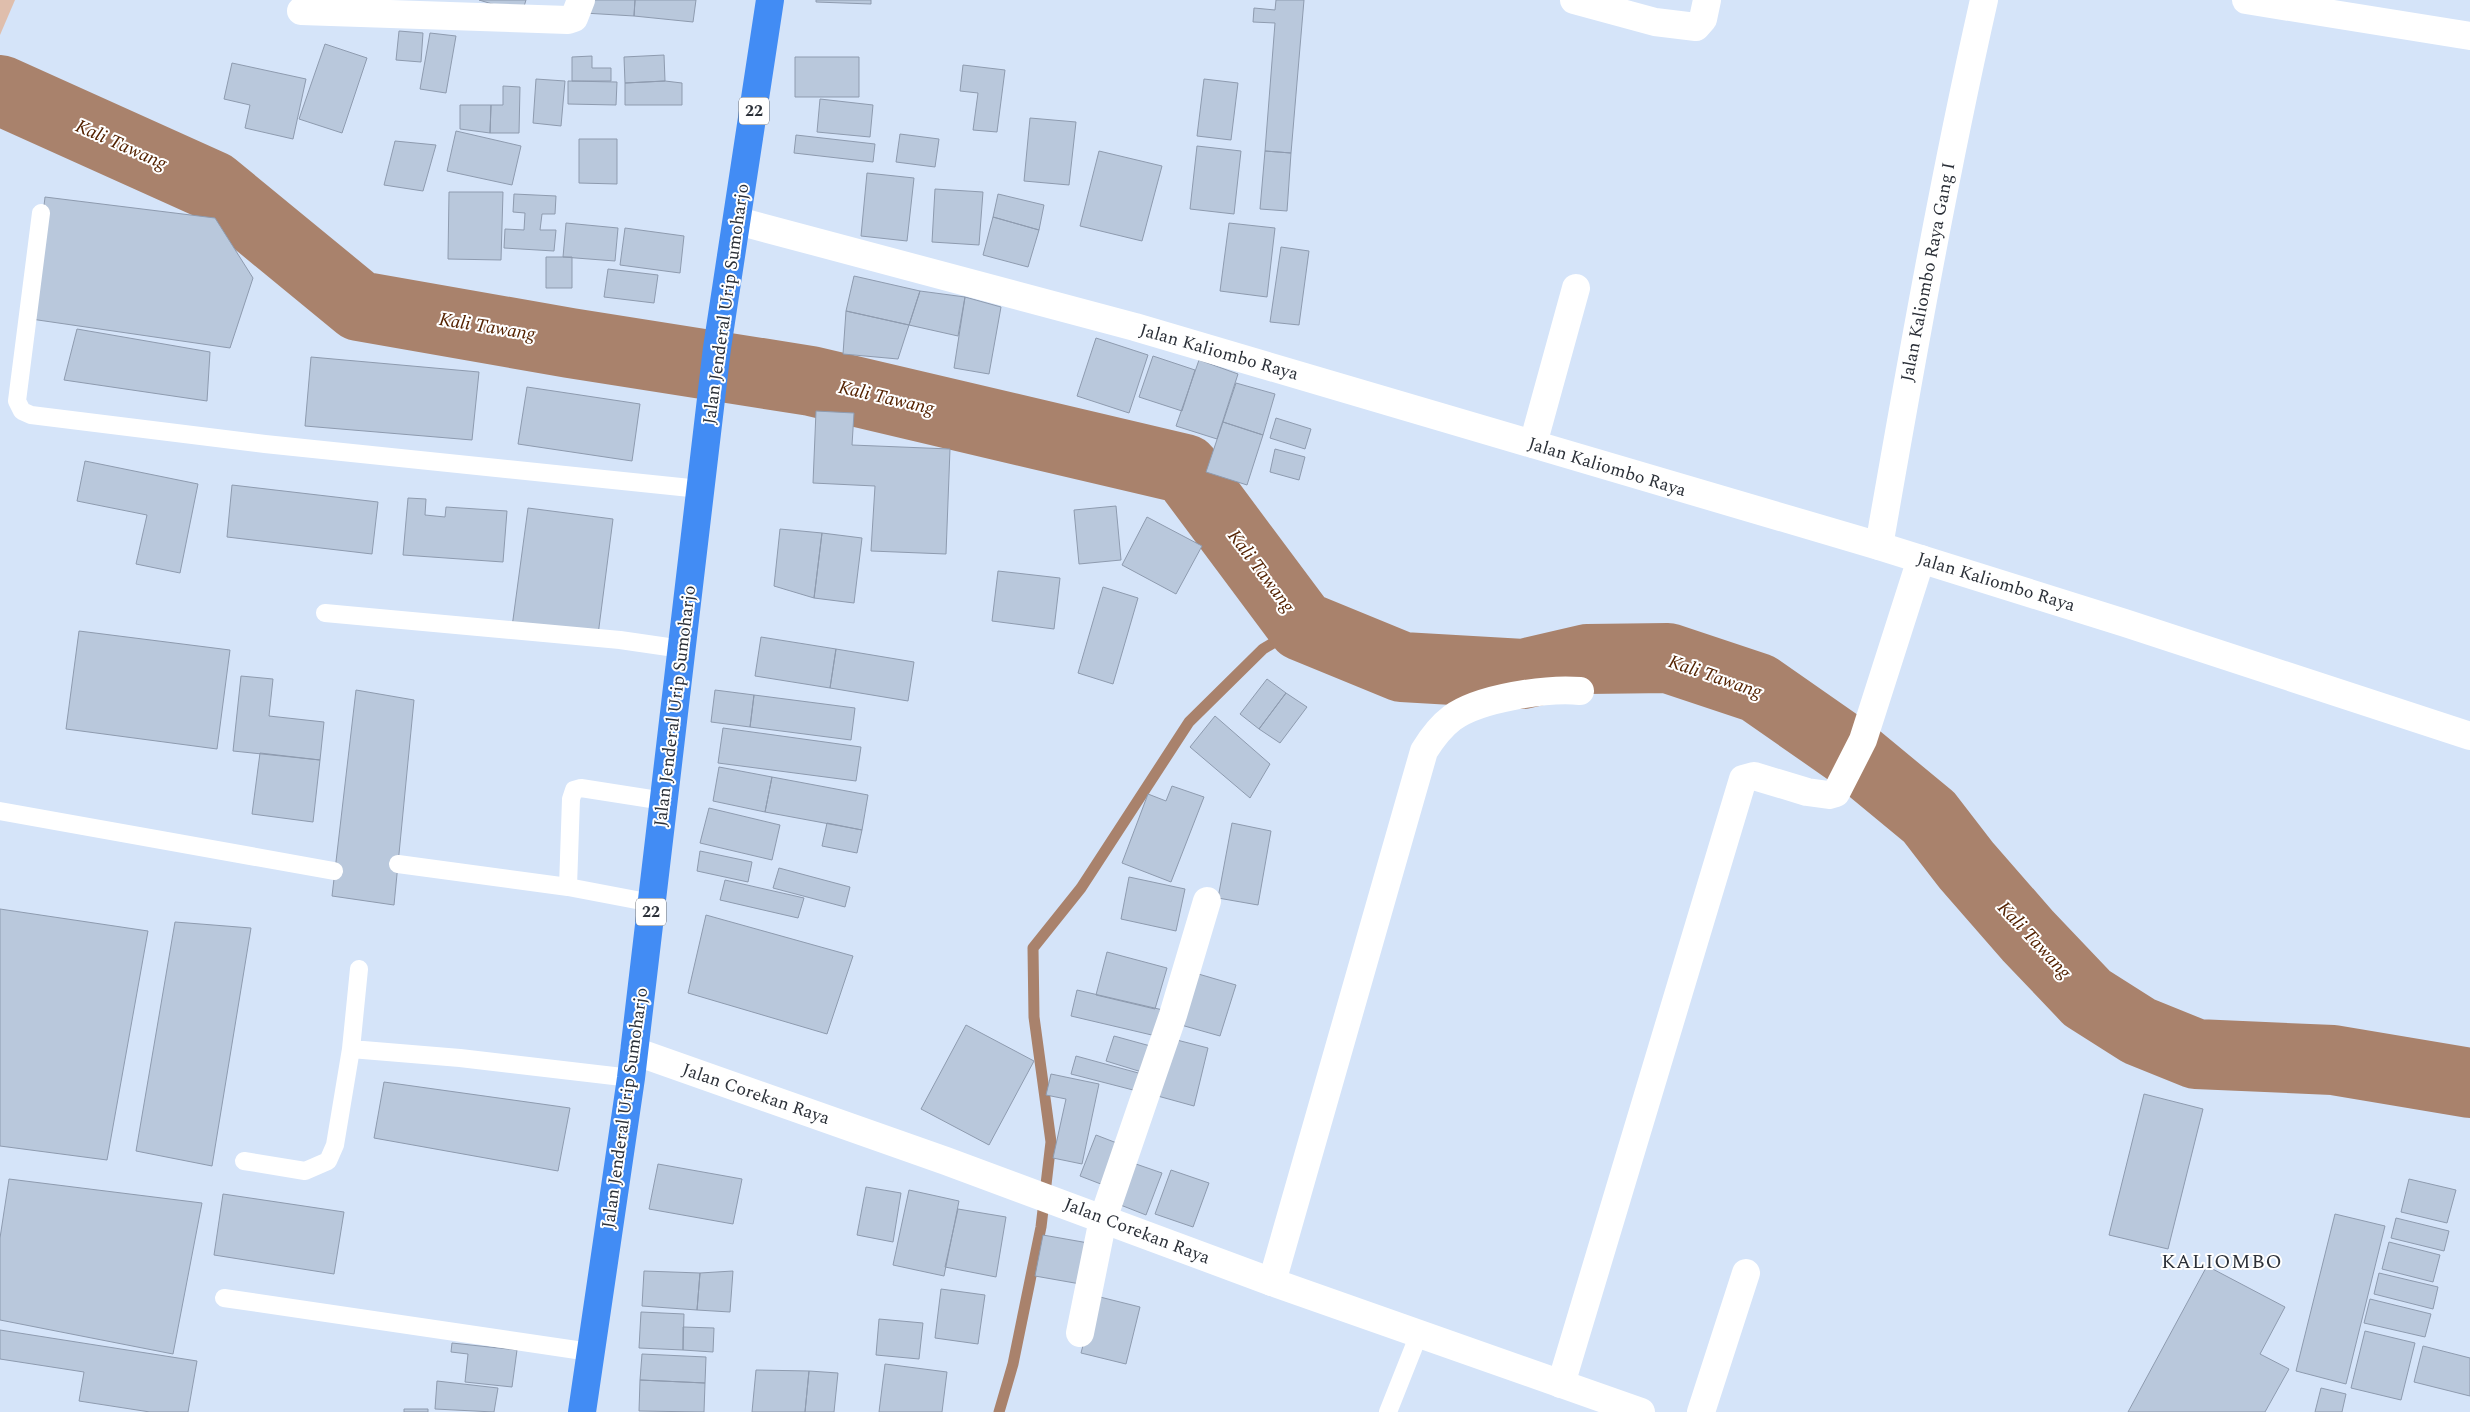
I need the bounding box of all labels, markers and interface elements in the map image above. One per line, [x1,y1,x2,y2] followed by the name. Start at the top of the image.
[739,98,769,124] road number: 22
[71,112,172,178] water label: Kali Tawang
[1893,160,1963,384] street label: Jalan Kaliombo Raya Gang I
[696,182,756,426] street label: Jalan Jenderal Urip Sumoharjo
[437,305,538,349] water label: Kali Tawang
[1136,316,1302,388] street label: Jalan Kaliombo Raya
[835,373,937,423] water label: Kali Tawang
[1525,430,1690,504] street label: Jalan Kaliombo Raya
[1220,523,1302,619] water label: Kali Tawang
[1914,545,2079,619] street label: Jalan Kaliombo Raya
[647,584,703,828] street label: Jalan Jenderal Urip Sumoharjo
[1664,647,1766,707] water label: Kali Tawang
[1990,895,2078,986] water label: Kali Tawang
[636,899,666,926] road number: 22
[595,986,655,1230] street label: Jalan Jenderal Urip Sumoharjo
[678,1056,834,1132] street label: Jalan Corekan Raya
[1060,1191,1214,1271] street label: Jalan Corekan Raya
[2161,1247,2283,1277] district label: KALIOMBO

